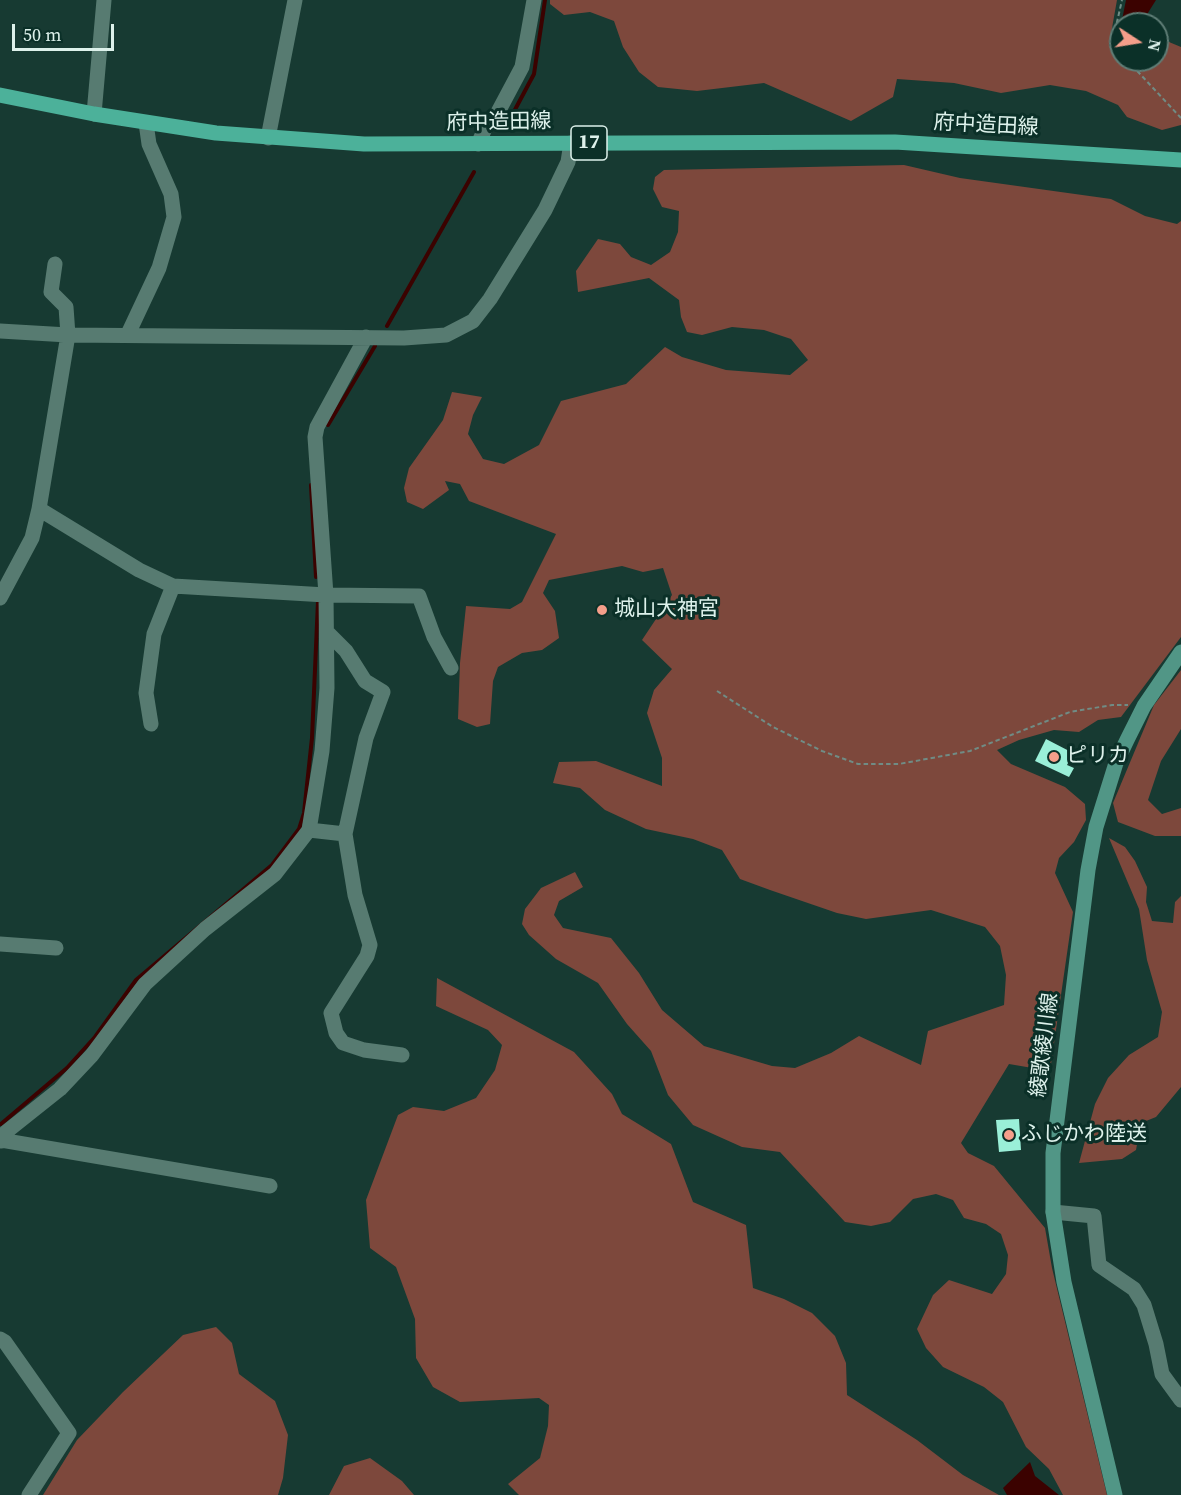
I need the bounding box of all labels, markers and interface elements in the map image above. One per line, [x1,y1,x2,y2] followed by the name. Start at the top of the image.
[15,12,117,50] scale bar
[1109,12,1169,72] north arrow
[23,22,61,47] text: 50 m
[1143,37,1167,53] text: N
[446,109,552,137] street label: 府中造田線
[933,111,1039,141] street label: 府中造田線
[571,126,607,160] road number: 17
[614,597,719,623] place label: 城山大神宮
[595,603,609,617] marker: 城山大神宮
[1066,744,1129,770] place label: ピリカ
[1047,750,1061,764] marker: ピリカ
[1026,991,1064,1099] street label: 綾歌綾川線
[1021,1122,1147,1148] place label: ふじかわ陸送
[1002,1128,1016,1142] marker: ふじかわ陸送

